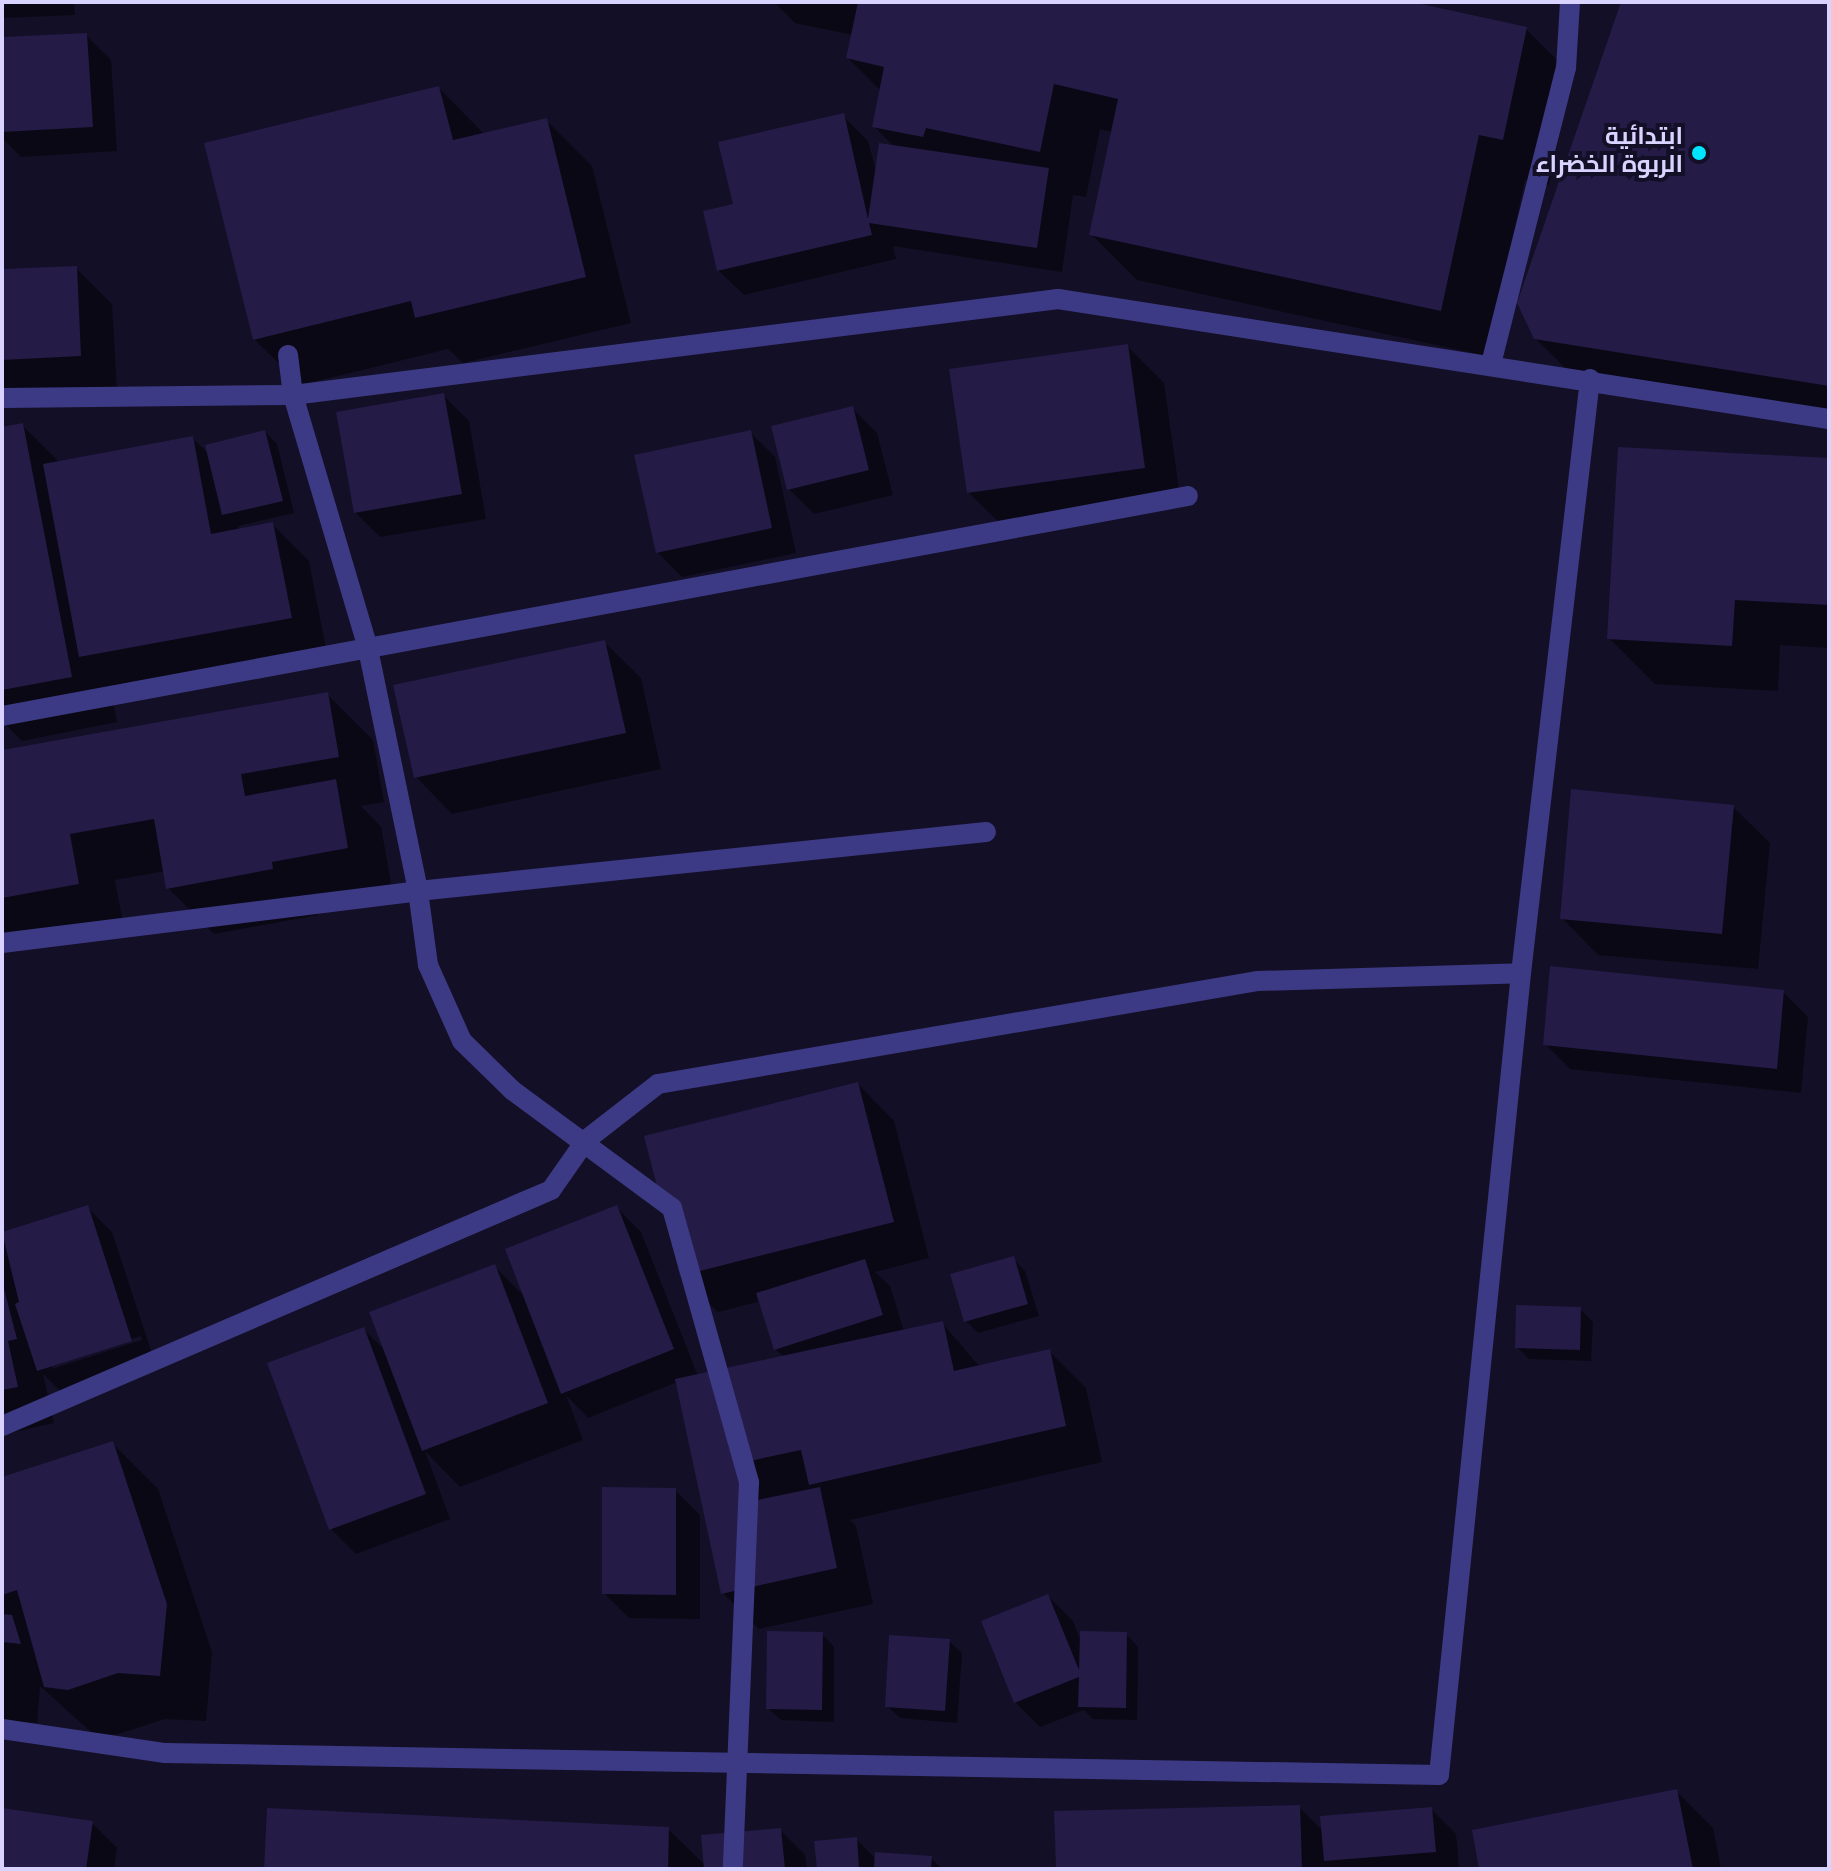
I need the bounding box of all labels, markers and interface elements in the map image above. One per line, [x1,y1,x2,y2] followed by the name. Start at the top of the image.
[1536,125,1683,181] place label: ابتدائية الربوة الخضراء
[1690,144,1708,162] marker: ابتدائية الربوة الخضراء

